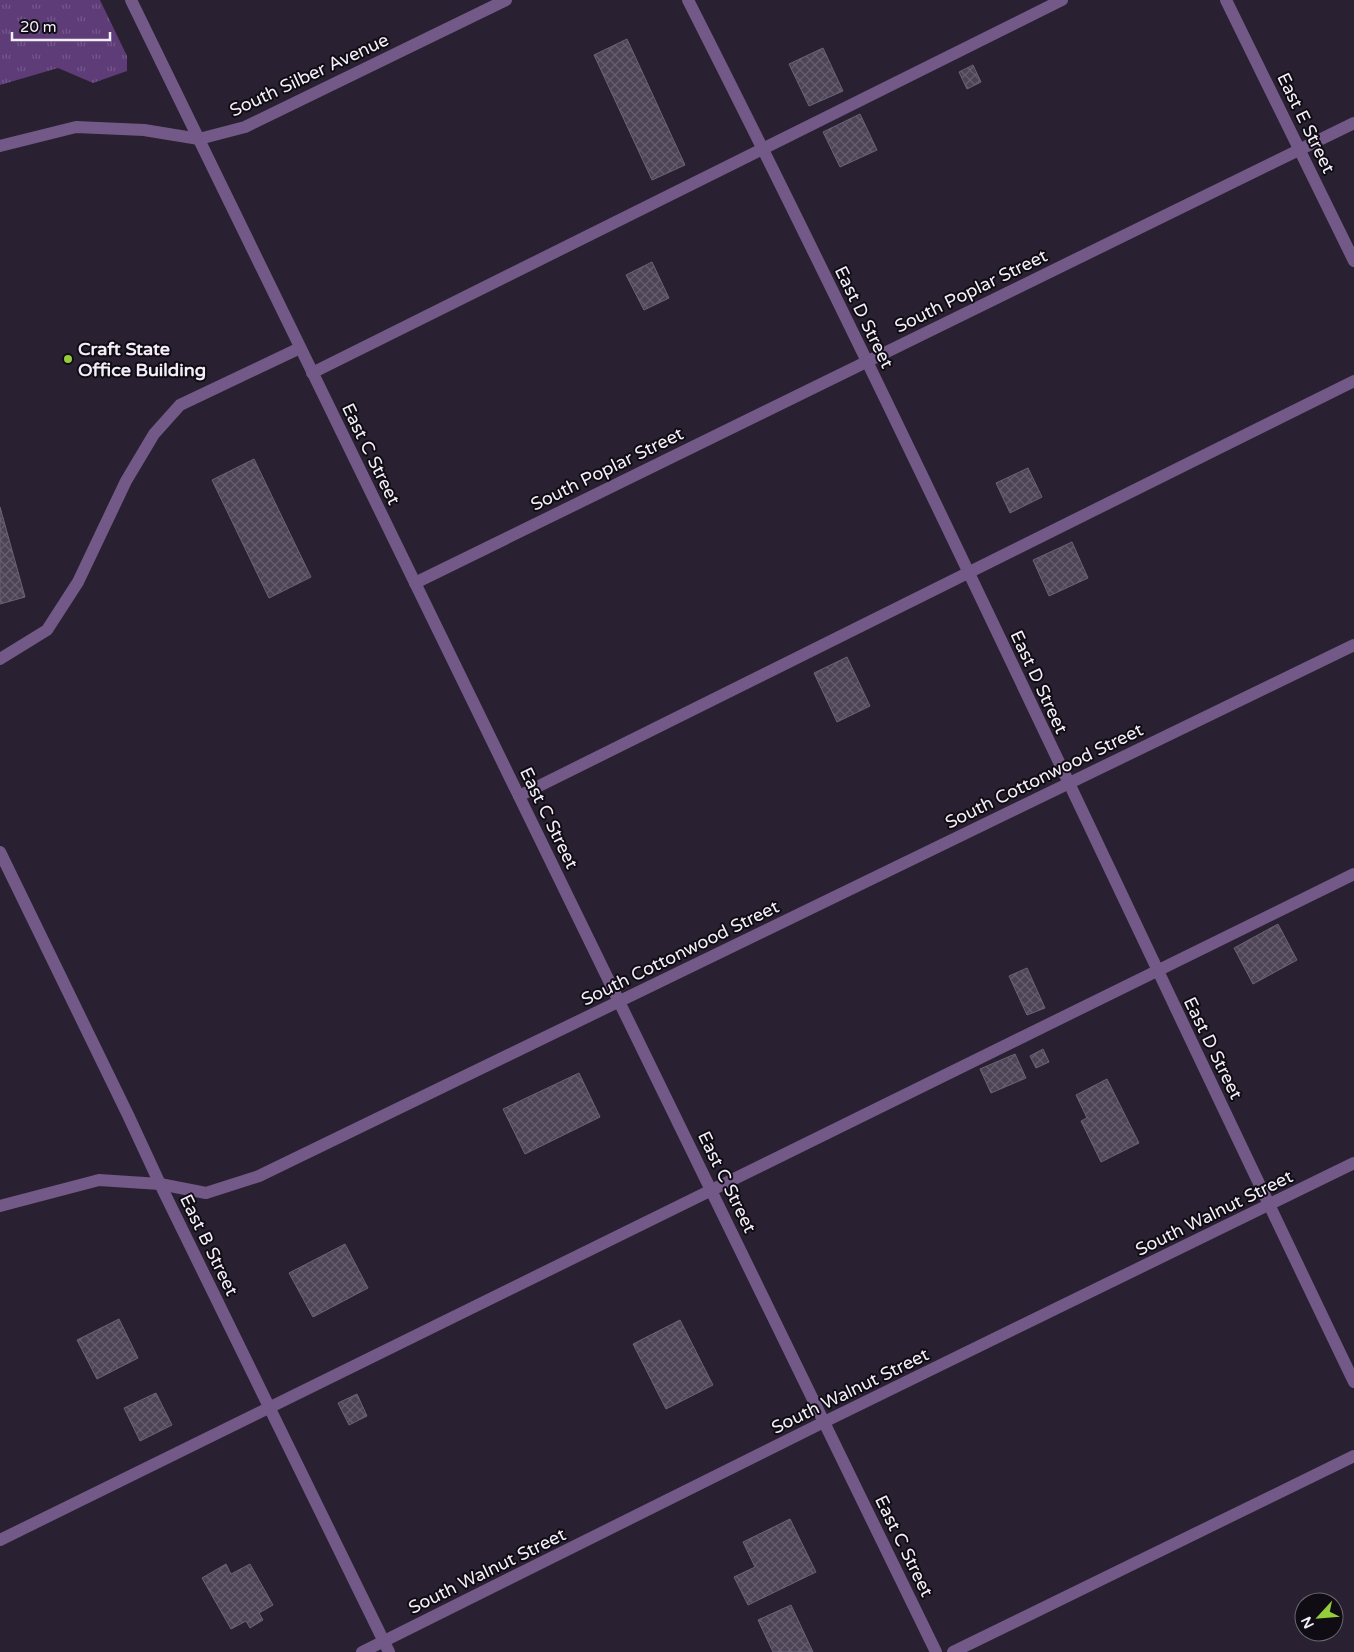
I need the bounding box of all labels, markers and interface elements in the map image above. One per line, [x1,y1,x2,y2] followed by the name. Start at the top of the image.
[12,10,110,42] scale bar
[20,18,57,36] text: 20 m
[226,28,392,122] street label: South Silber Avenue
[1272,69,1340,177] street label: East E Street
[891,244,1051,338] street label: South Poplar Street
[830,262,898,372] street label: East D Street
[78,338,206,381] place label: Craft State Office Building
[62,353,74,365] marker: Craft State Office Building
[337,400,405,508] street label: East C Street
[527,422,687,516] street label: South Poplar Street
[1006,627,1073,737] street label: East D Street
[941,718,1147,834] street label: South Cottonwood Street
[515,764,583,872] street label: East C Street
[577,895,783,1011] street label: South Cottonwood Street
[1179,993,1247,1103] street label: East D Street
[693,1128,761,1236] street label: East C Street
[1132,1165,1296,1261] street label: South Walnut Street
[175,1191,243,1299] street label: East B Street
[768,1343,932,1439] street label: South Walnut Street
[870,1492,938,1600] street label: East C Street
[405,1523,569,1619] street label: South Walnut Street
[1294,1592,1344,1642] north arrow
[1298,1614,1318,1631] text: N

